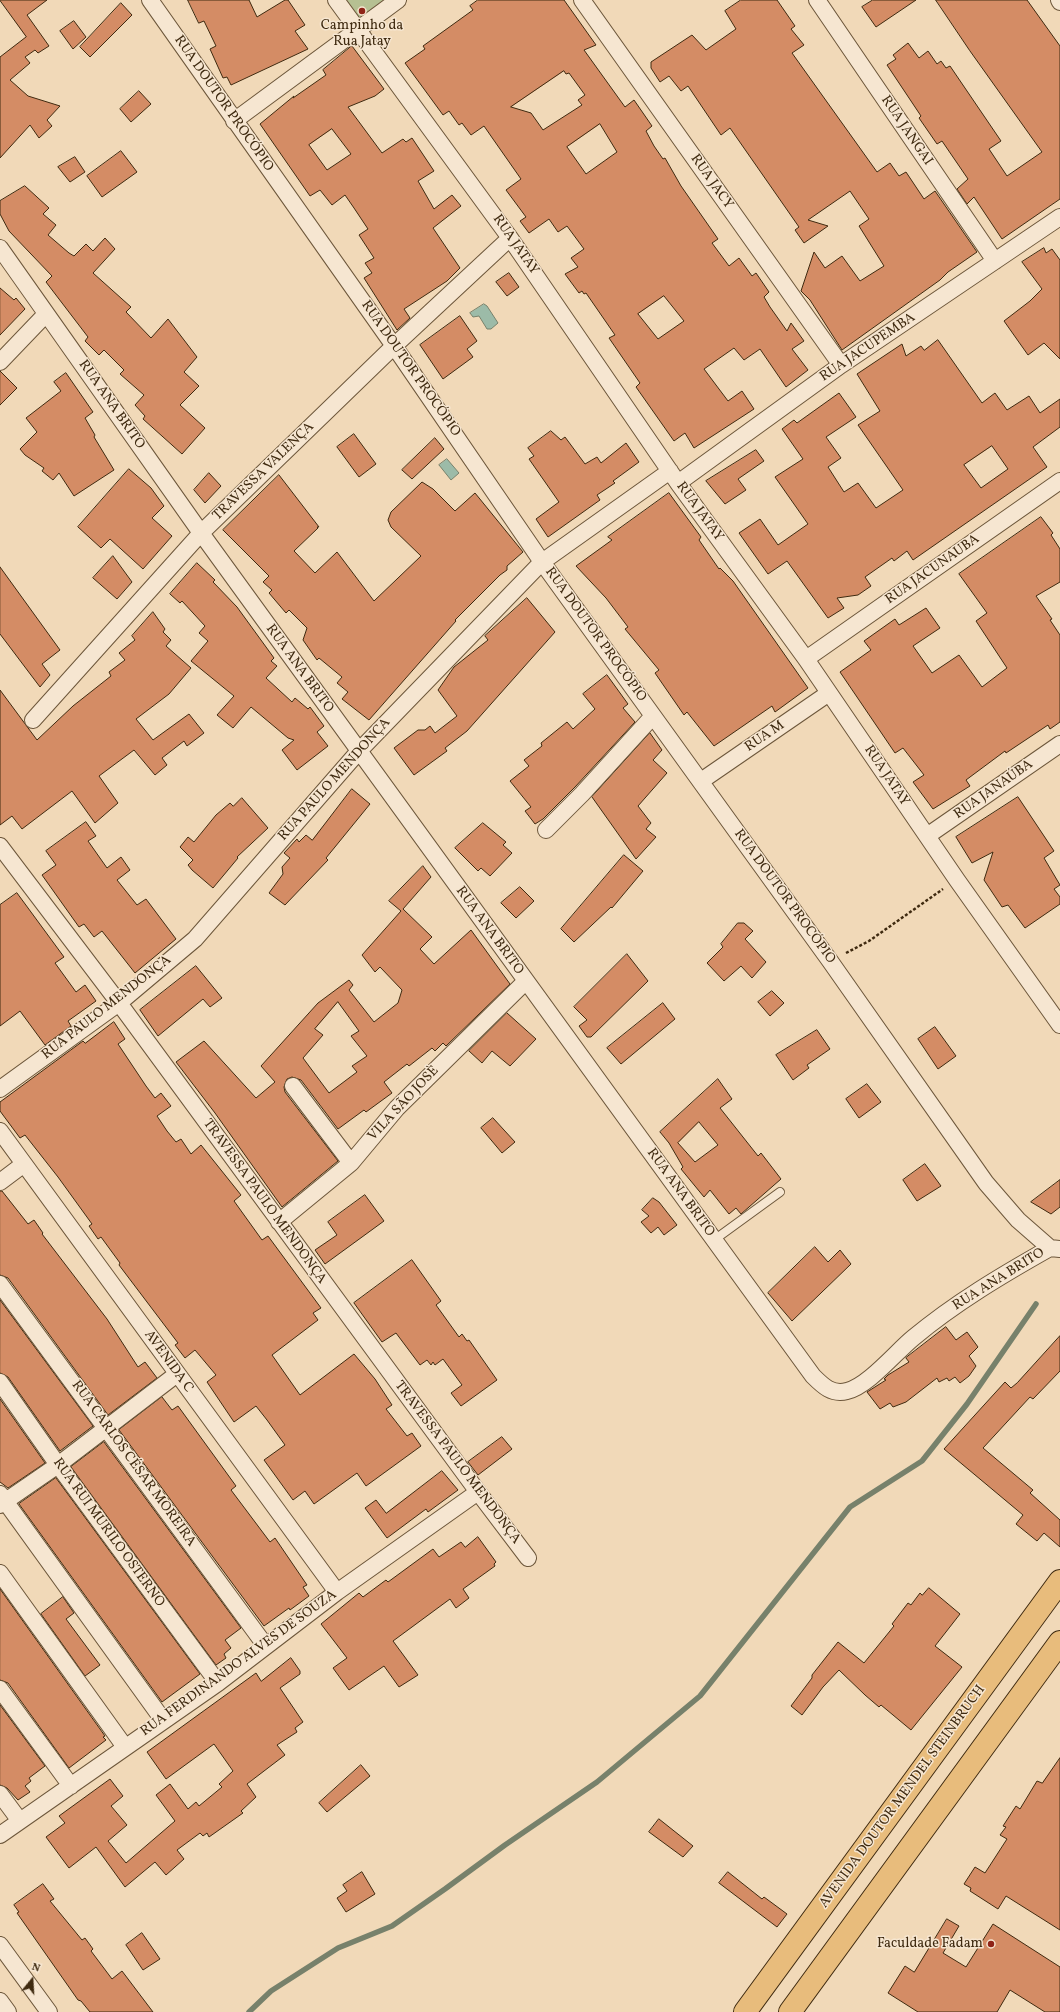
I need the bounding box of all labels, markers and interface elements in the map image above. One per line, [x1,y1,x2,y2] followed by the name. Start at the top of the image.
[357,6,367,16] marker: Campinho da Rua Jatay
[321,18,403,50] place label: Campinho da Rua Jatay
[170,33,276,175] street label: RUA DOUTOR PROCÓPIO
[877,93,935,169] street label: RUA JANGAI
[686,151,736,213] street label: RUA JACY
[488,212,542,278] street label: RUA JATAY
[357,298,463,440] street label: RUA DOUTOR PROCÓPIO
[817,310,919,386] street label: RUA JACUPEMBA
[74,357,148,453] street label: RUA ANA BRITO
[210,419,318,525] street label: TRAVESSA VALENÇA
[672,479,726,545] street label: RUA JATAY
[883,531,983,609] street label: RUA JACUNAUBA
[541,565,649,705] street label: RUA DOUTOR PROCÓPIO
[261,622,337,716] street label: RUA ANA BRITO
[275,715,395,845] street label: RUA PAULO MENDONÇA
[742,718,788,756] street label: RUA M
[860,743,912,809] street label: RUA JATAY
[951,757,1037,823] street label: RUA JANAÚBA
[730,827,838,967] street label: RUA DOUTOR PROCÓPIO
[451,884,527,978] street label: RUA ANA BRITO
[39,952,175,1064] street label: RUA PAULO MENDONÇA
[365,1063,443,1145] street label: VILA SÃO JOSÈ
[199,1116,329,1288] street label: TRAVESSA PAULO MENDONÇA
[642,1146,718,1240] street label: RUA ANA BRITO
[950,1245,1048,1315] street label: RUA ANA BRITO
[140,1328,196,1396] street label: AVENIDA C
[67,1378,199,1550] street label: RUA CARLOS CÉSAR MOREIRA
[390,1378,524,1548] street label: TRAVESSA PAULO MENDONÇA
[48,1455,168,1611] street label: RUA RUI MURILO OSTERNO
[138,1587,340,1741] street label: RUA FERDINANDO ALVES DE SOUZA
[816,1682,990,1912] street label: AVENIDA DOUTOR MENDEL STEINBRUCH
[877,1936,983,1952] place label: Faculdade Fadam
[986,1939,996,1949] marker: Faculdade Fadam
[12,1960,52,2000] north arrow
[30,1960,42,1976] text: N

